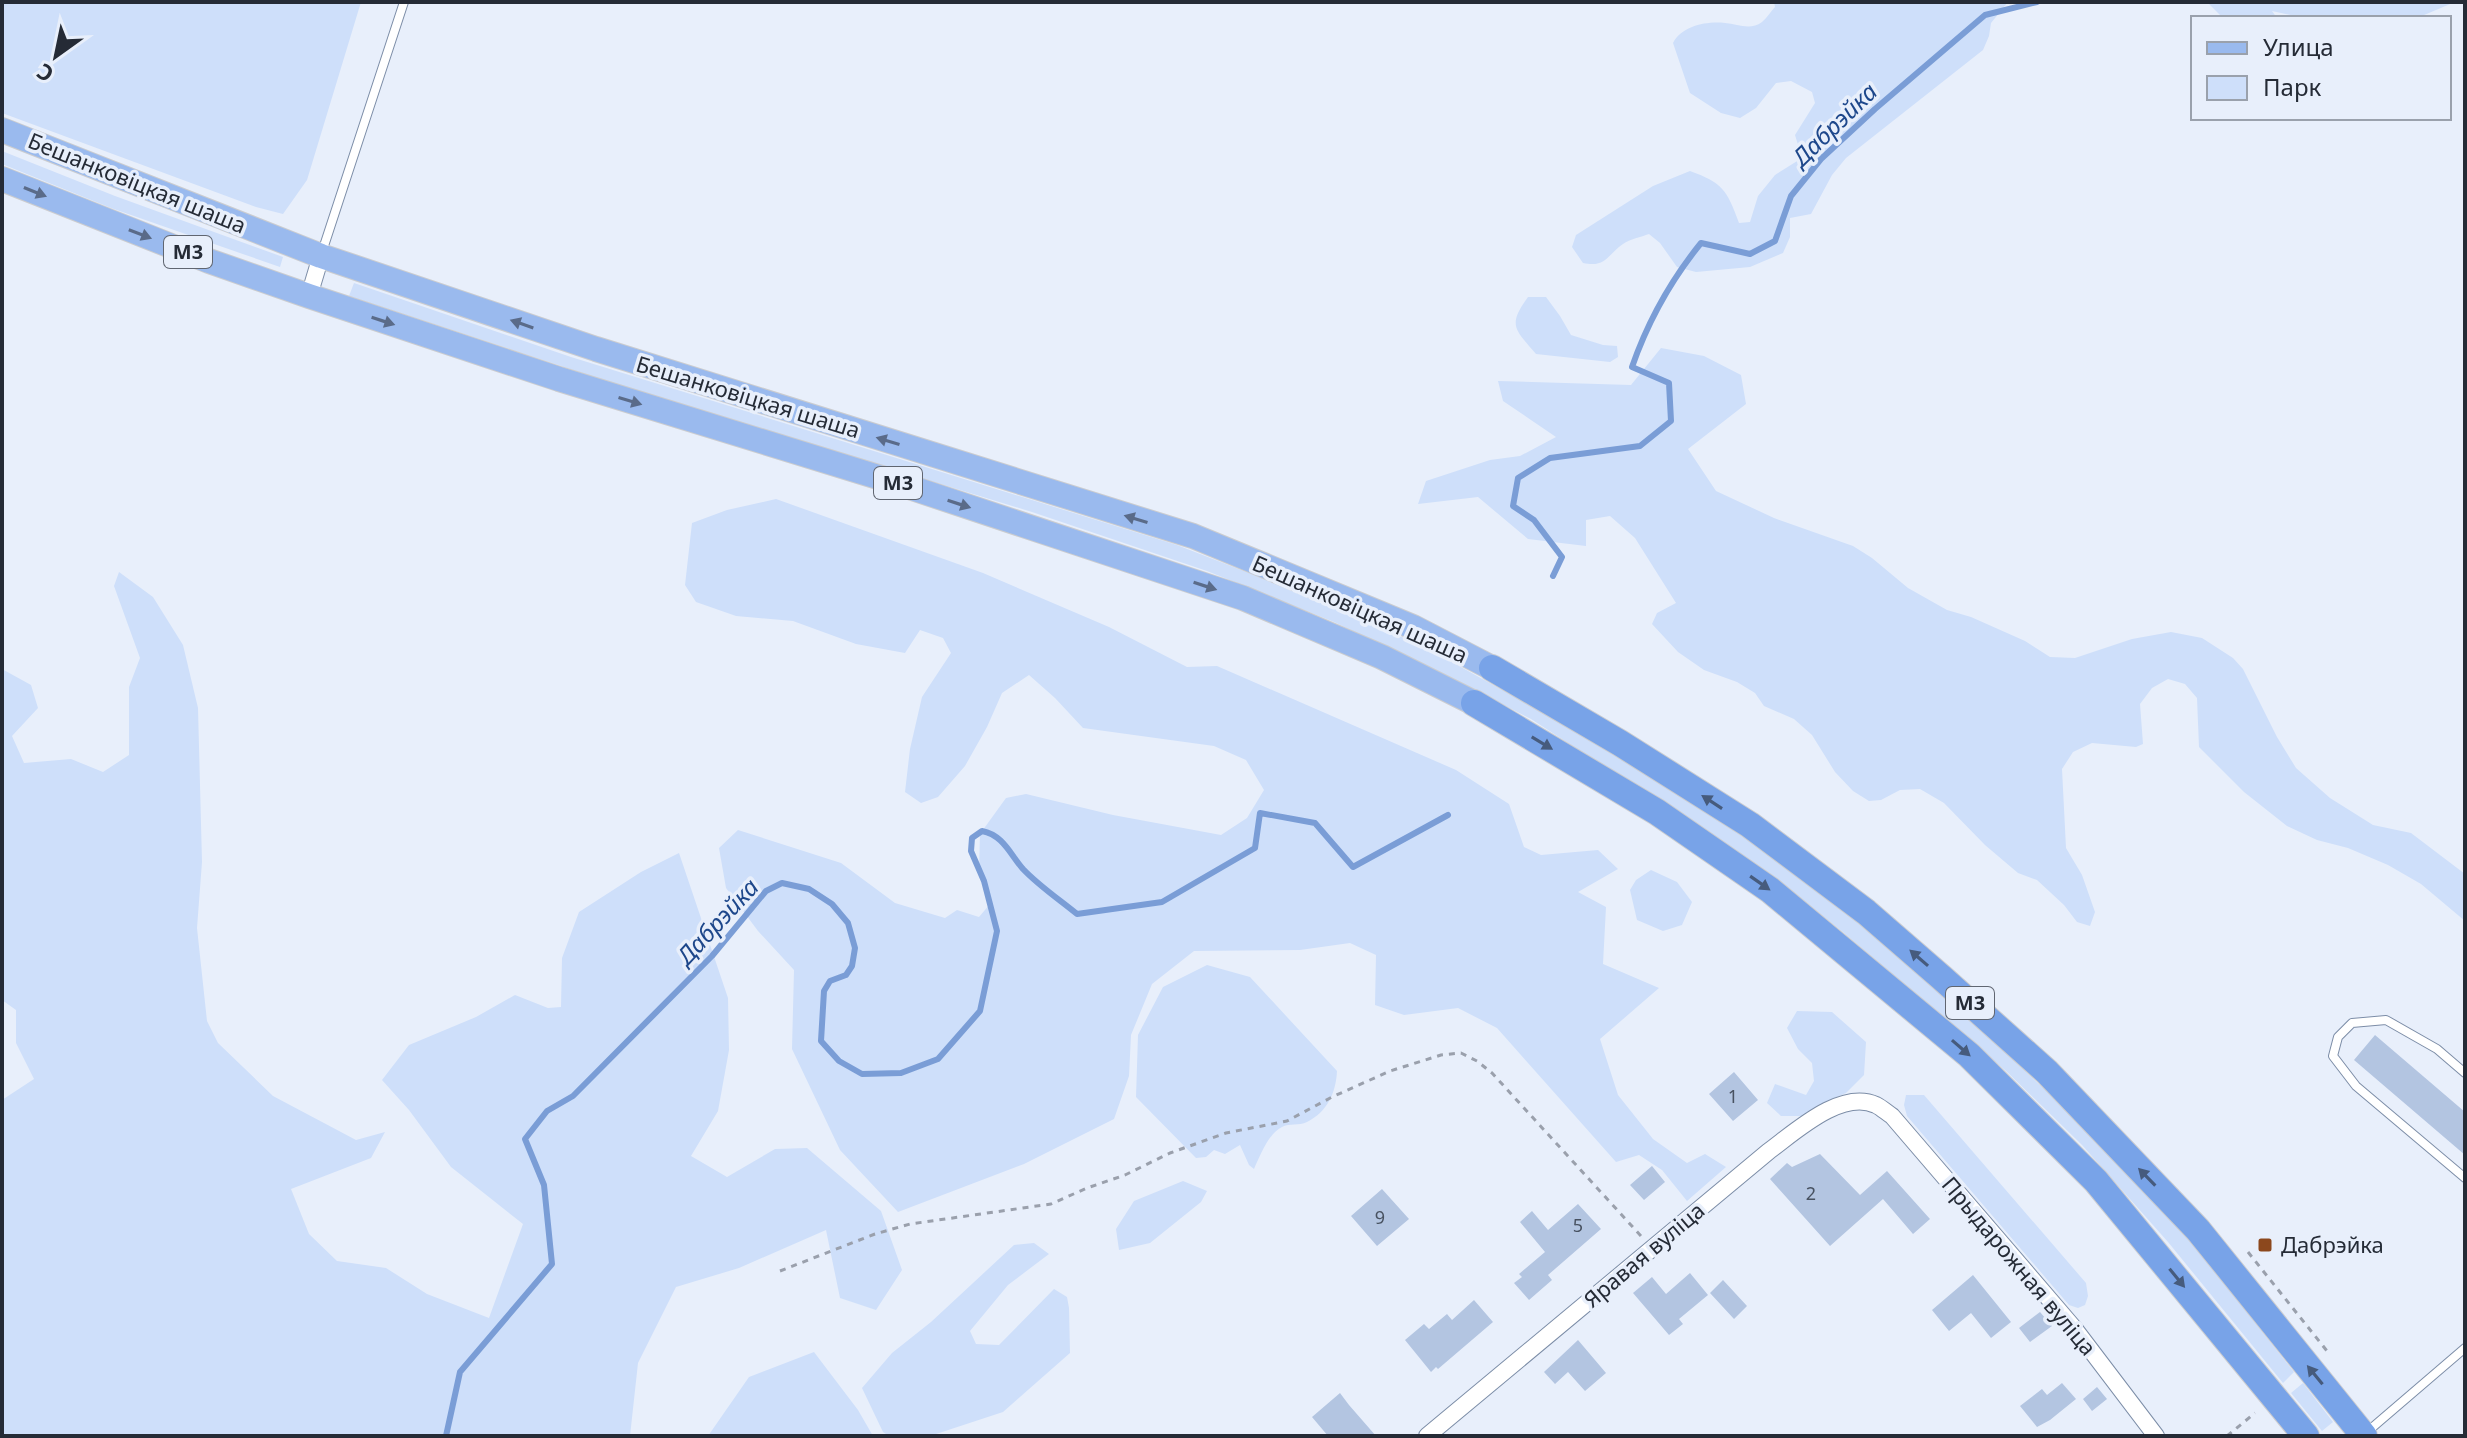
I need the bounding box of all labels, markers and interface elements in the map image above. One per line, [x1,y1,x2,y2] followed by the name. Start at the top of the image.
[16,16,96,96] north arrow
[2191,16,2451,120] legend
[2263,30,2334,63] text: Улица
[30,57,59,90] text: С
[2263,70,2322,103] text: Парк
[1782,75,1884,175] water label: Дабрэйка
[24,125,251,240] street label: Бешанковіцкая шаша
[23,186,47,199] one-way arrow
[128,228,152,241] one-way arrow
[164,236,212,268] road number: М3
[371,315,395,327] one-way arrow
[509,317,533,329] one-way arrow
[633,348,864,444] street label: Бешанковіцкая шаша
[619,395,643,408] one-way arrow
[876,434,900,447] one-way arrow
[874,467,922,499] road number: М3
[947,498,971,510] one-way arrow
[1124,512,1148,524] one-way arrow
[1248,547,1473,669] street label: Бешанковіцкая шаша
[1194,580,1218,592] one-way arrow
[1531,735,1552,750] one-way arrow
[1701,795,1723,809] one-way arrow
[666,870,766,974] water label: Дабрэйка
[1750,875,1771,890] one-way arrow
[1910,950,1929,968] one-way arrow
[1946,987,1994,1019] road number: М3
[1951,1039,1970,1057] one-way arrow
[1728,1084,1738,1108] house number: 1
[2139,1168,2157,1187] one-way arrow
[1936,1169,2104,1361] street label: Прыдарожная вуліца
[1806,1181,1816,1205] house number: 2
[1577,1195,1710,1314] street label: Яравая вуліца
[1375,1205,1385,1229] house number: 9
[1573,1213,1583,1237] house number: 5
[2281,1229,2384,1259] place label: Дабрэйка
[2256,1236,2274,1254] marker: Дабрэйка
[2168,1268,2185,1288] one-way arrow
[2307,1365,2324,1385] one-way arrow

